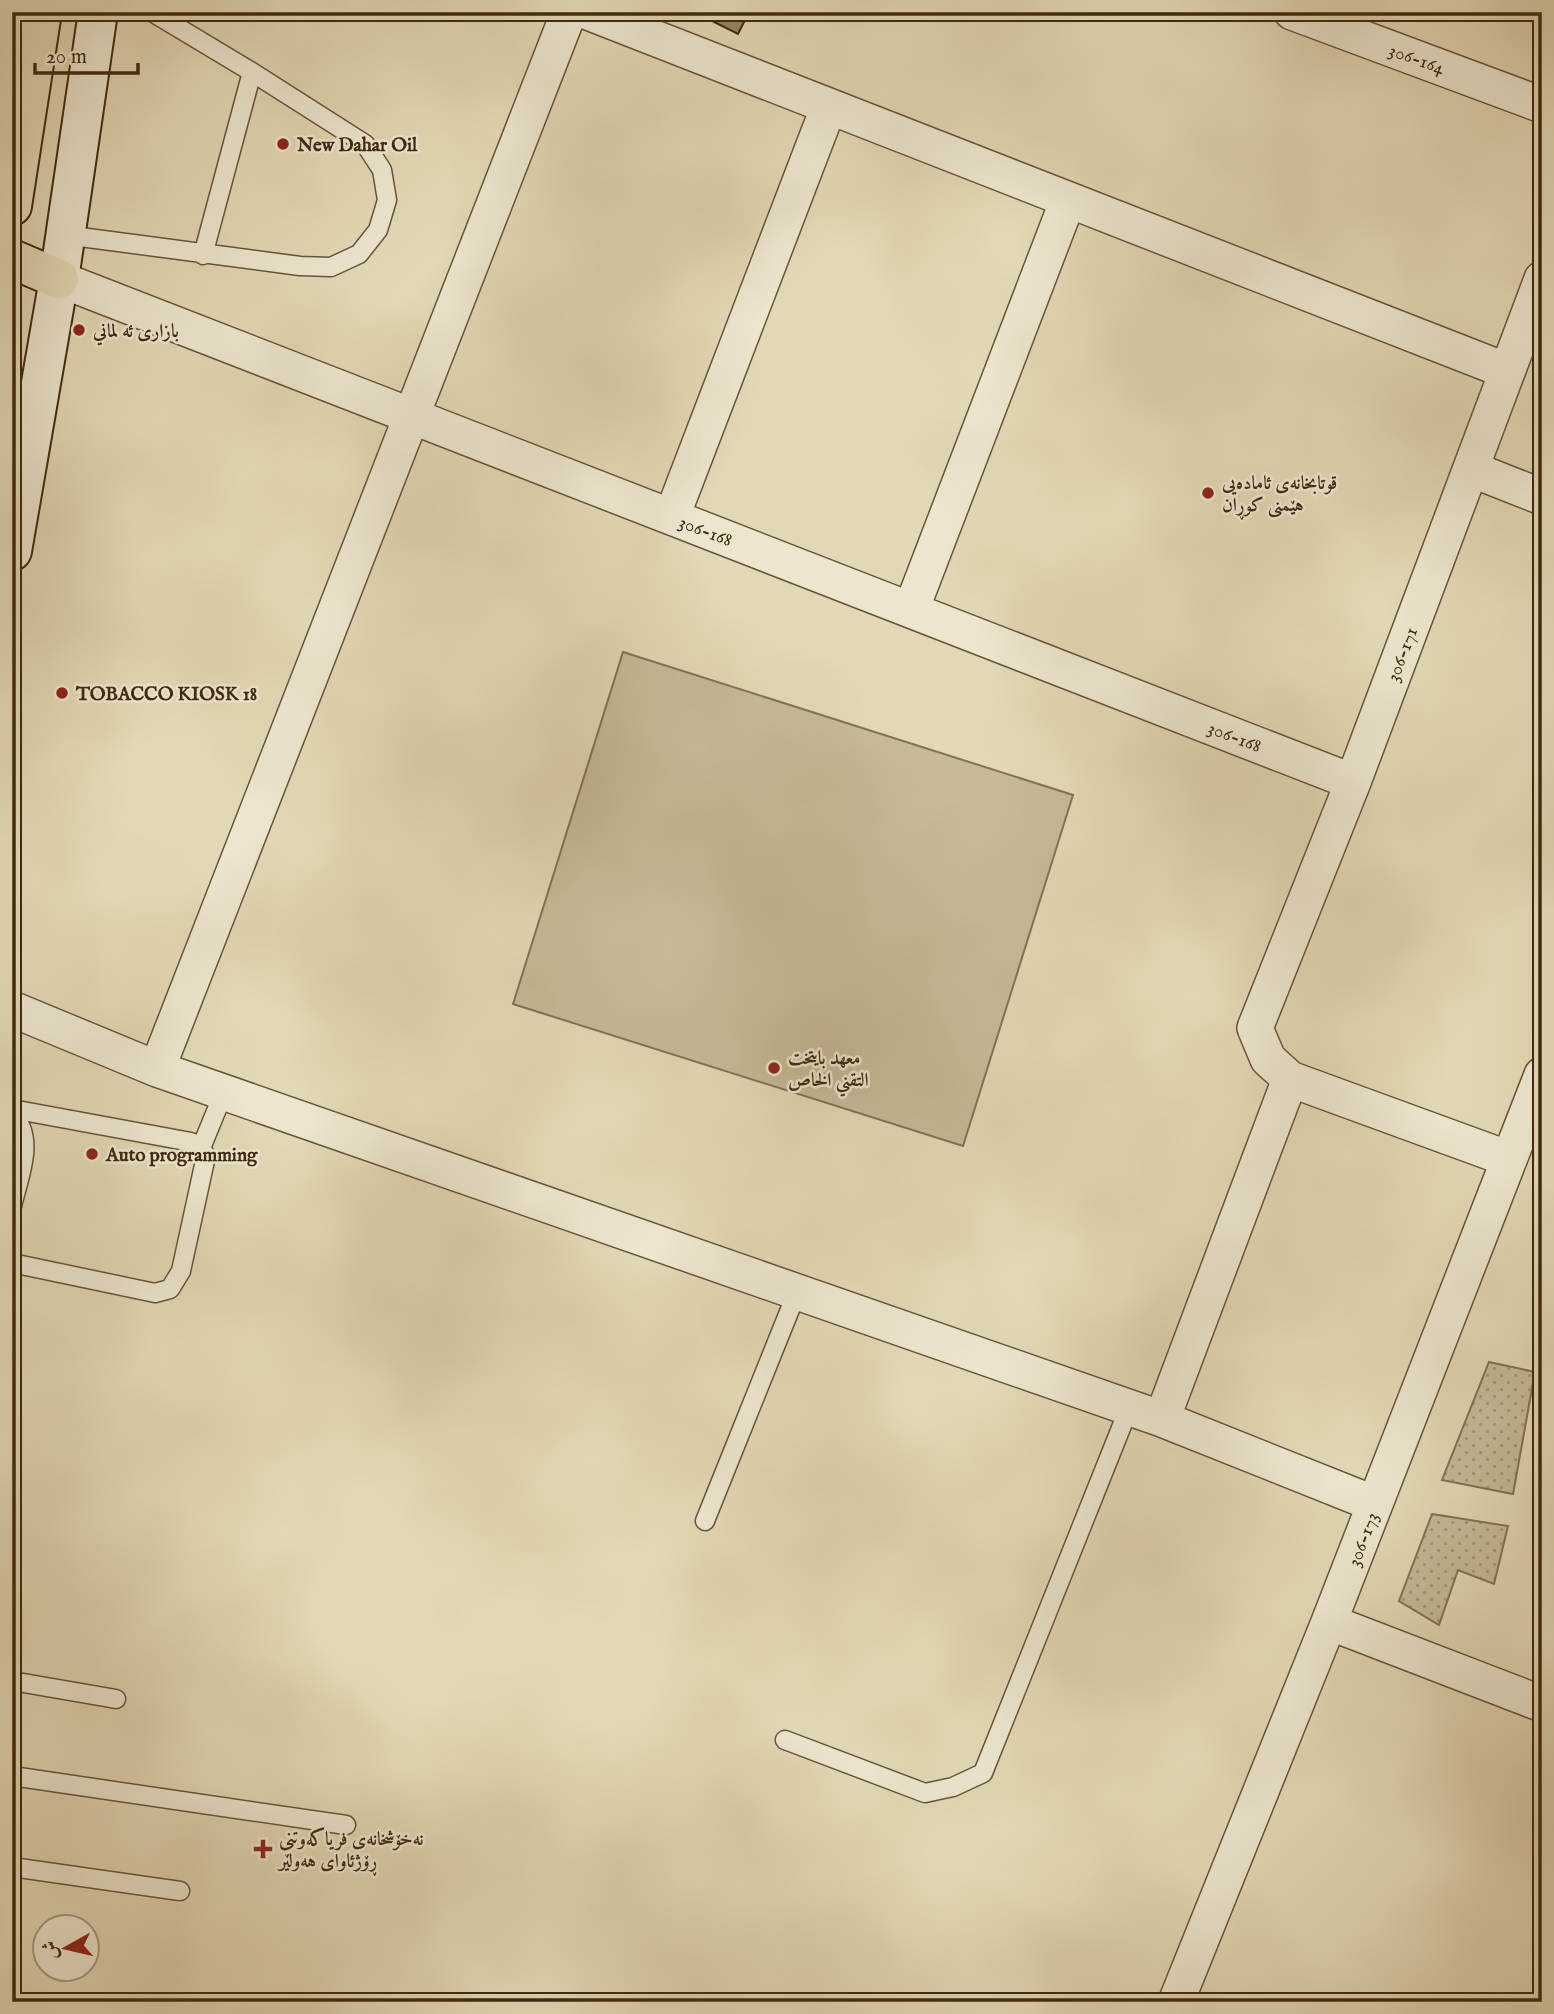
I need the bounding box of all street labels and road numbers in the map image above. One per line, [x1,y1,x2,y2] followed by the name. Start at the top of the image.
[1385,39,1448,81] street label: 306-164
[675,511,736,553] street label: 306-168
[1382,624,1424,685] street label: 306-171
[1204,717,1265,759] street label: 306-168
[1343,1509,1385,1570] street label: 306-173

